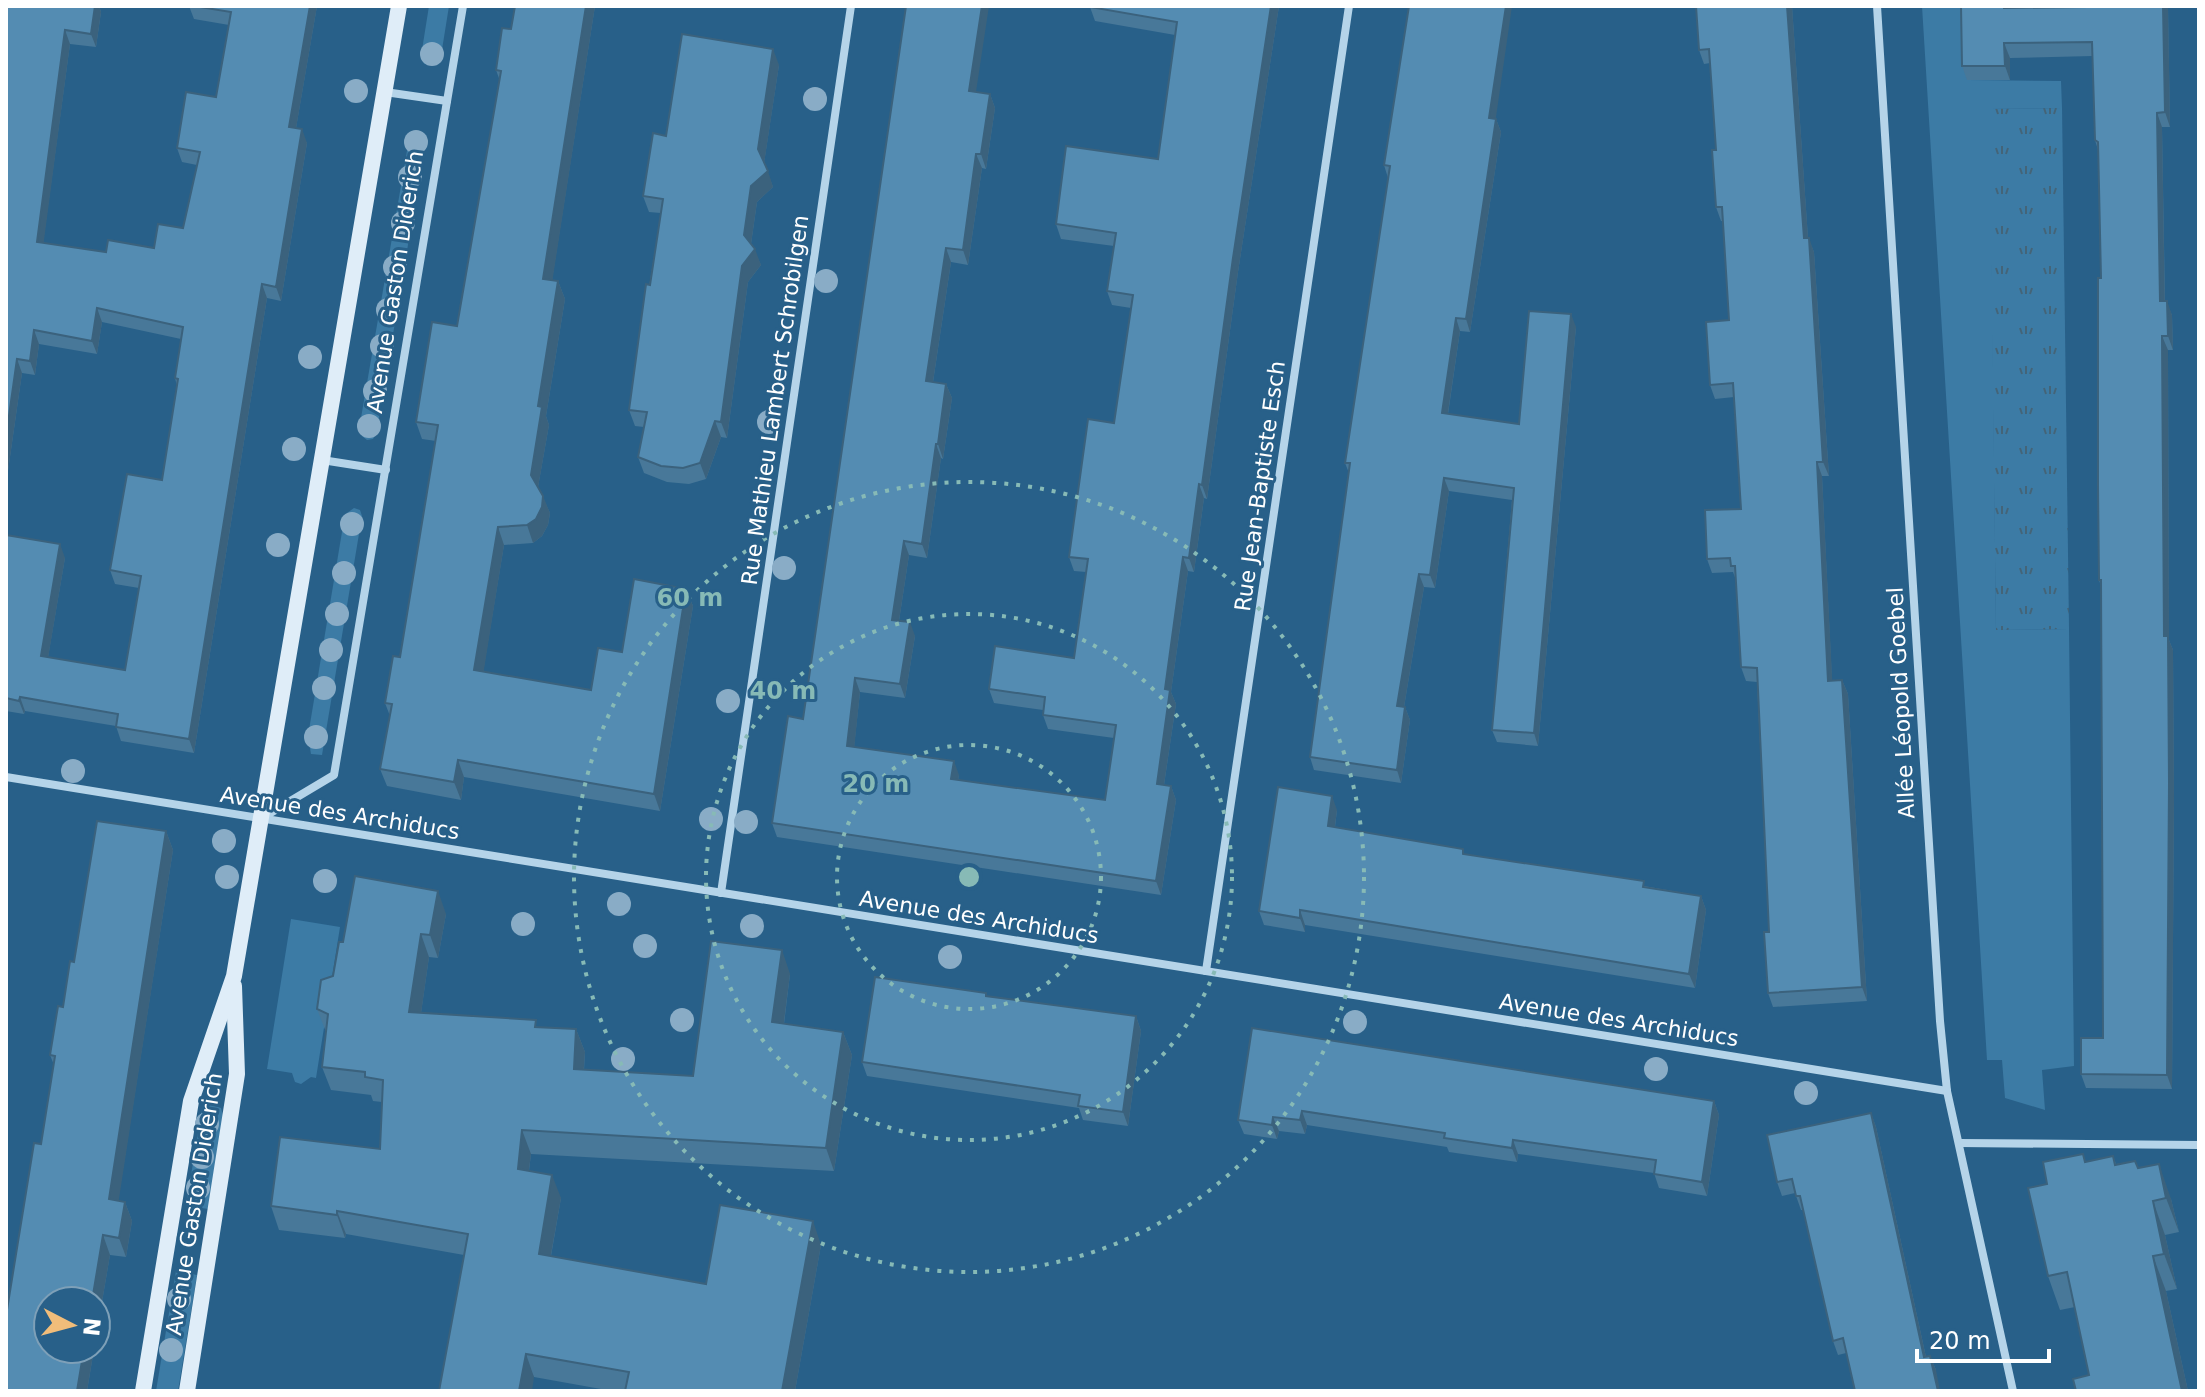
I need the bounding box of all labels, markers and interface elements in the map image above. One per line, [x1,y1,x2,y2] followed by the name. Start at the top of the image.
[362,149,428,415] street label: Avenue Gaston Diderich
[737,213,813,587] street label: Rue Mathieu Lambert Schrobilgen
[1230,359,1290,613] street label: Rue Jean-Baptiste Esch
[657,584,723,612] text: 60 m
[1882,586,1920,820] street label: Allée Léopold Goebel
[750,677,816,705] text: 40 m
[843,770,909,798] text: 20 m
[219,782,461,844] street label: Avenue des Archiducs
[955,863,983,891] centre of rings
[858,886,1100,948] street label: Avenue des Archiducs
[1498,989,1740,1051] street label: Avenue des Archiducs
[161,1071,227,1337] street label: Avenue Gaston Diderich
[32,1285,112,1365] north arrow
[1917,1313,2049,1363] scale bar
[78,1317,105,1338] text: N
[1929,1327,1991,1355] text: 20 m

